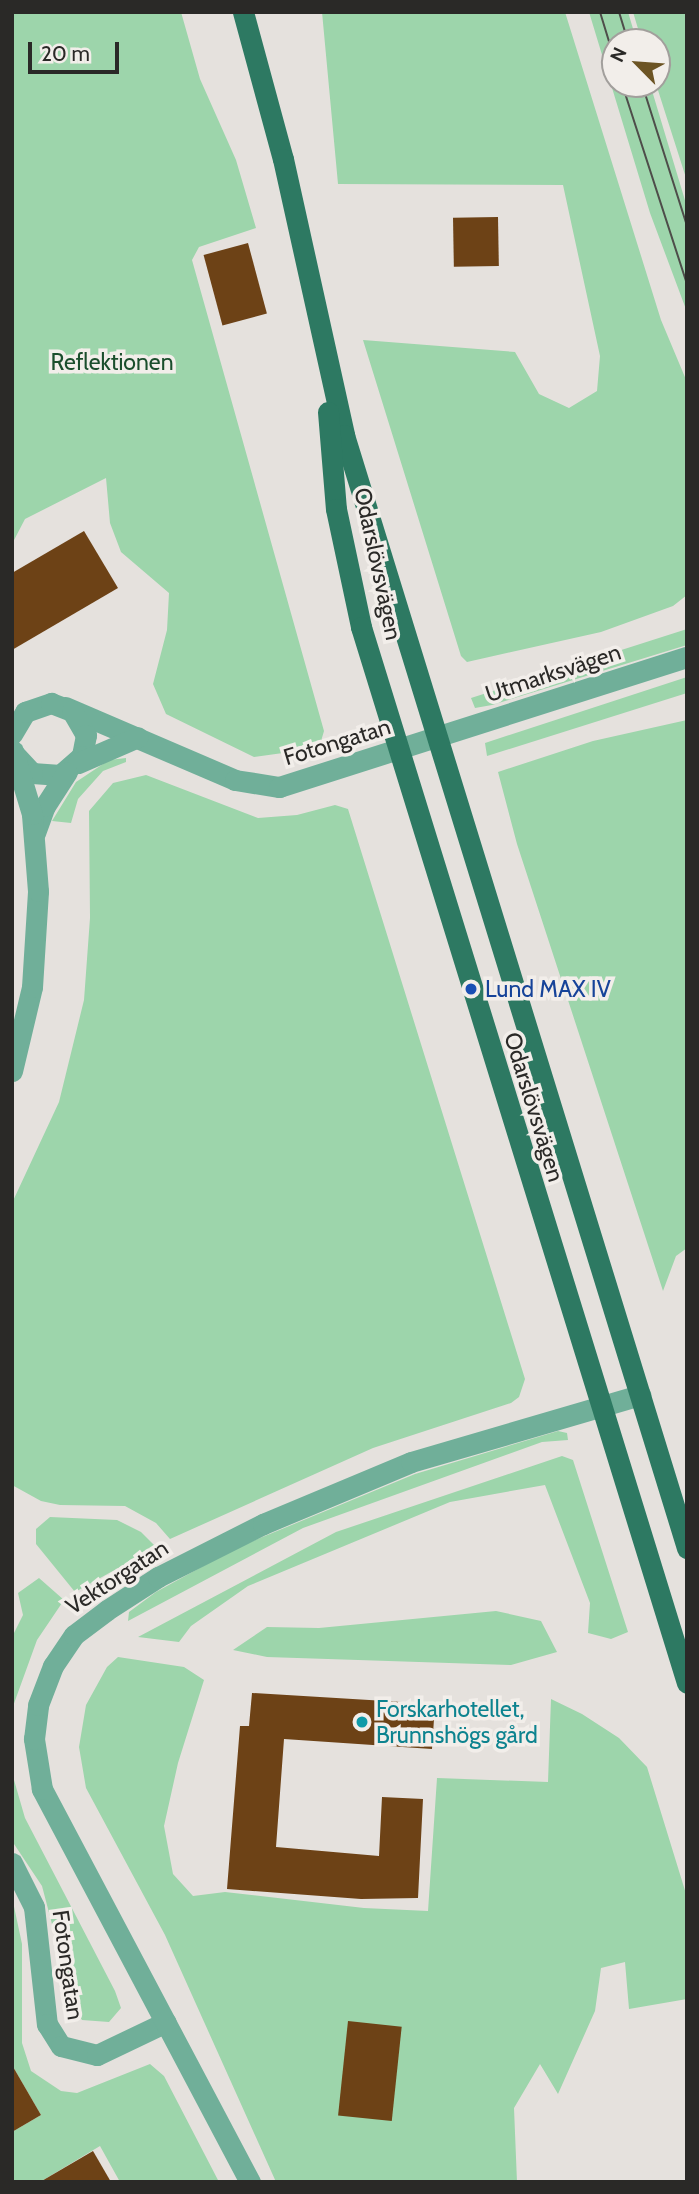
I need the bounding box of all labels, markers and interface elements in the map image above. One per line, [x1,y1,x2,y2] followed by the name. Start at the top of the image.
[32,28,122,72] scale bar
[601,28,671,98] north arrow
[41,41,90,66] text: 20 m
[605,44,632,66] text: N
[51,348,173,376] park label: Reflektionen
[348,485,408,643] street label: Odarslövsvägen
[482,638,624,708] street label: Utmarksvägen
[280,713,394,771] street label: Fotongatan
[485,975,611,1003] place label: Lund MAX IV
[463,981,479,997] marker: Lund MAX IV
[498,1029,570,1185] street label: Odarslövsvägen
[61,1534,173,1620] street label: Vektorgatan
[376,1695,538,1749] place label: Forskarhotellet, Brunnshögs gård
[354,1714,370,1730] marker: Forskarhotellet, Brunnshögs gård
[47,1908,89,2022] street label: Fotongatan

